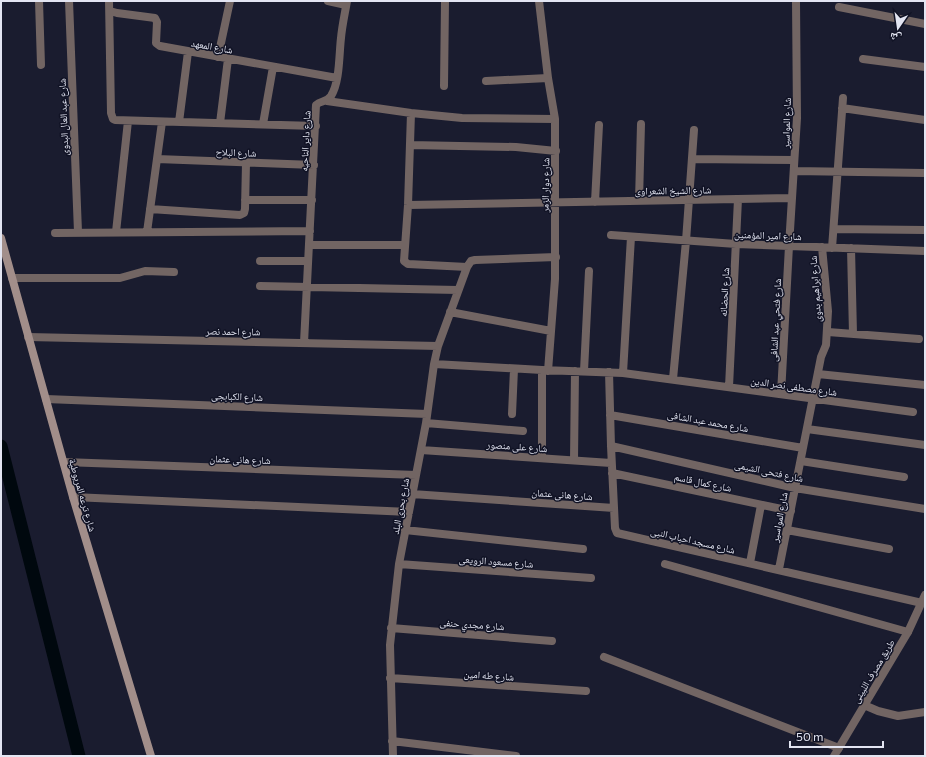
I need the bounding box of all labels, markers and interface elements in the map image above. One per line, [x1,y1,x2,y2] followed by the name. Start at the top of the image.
[878,8,918,48] north arrow
[888,29,903,46] text: ش
[190,36,234,57] street label: شارع المعهد
[56,78,71,156] street label: شارع عبد العال البدوى
[779,97,794,150] street label: شارع المواسير
[297,110,314,172] street label: شارع داير الناحيه
[215,145,257,160] street label: شارع البلاح
[539,157,552,214] street label: شارع دوار الزمر
[635,183,712,198] street label: شارع الشيخ الشعراوى
[734,228,802,243] street label: شارع امير المؤمنين
[807,255,825,323] street label: شارع ابراهيم بدوى
[717,266,732,317] street label: شارع الحضانه
[767,278,786,362] street label: شارع فتحي عبد الشافى
[204,325,261,338] street label: شارع احمد نصر
[750,374,838,399] street label: شارع مصطفى نصر الدين
[211,389,263,404] street label: شارع الكبابجى
[666,408,750,435] street label: شارع محمد عبد الشافى
[485,438,548,455] street label: شارع على منصور
[209,452,271,467] street label: شارع هانى عثمان
[66,457,99,534] street label: شارع ترعه المريوطية
[733,458,805,485] street label: شارع فتحى الشيمى
[673,470,733,496] street label: شارع كمال قاسم
[389,476,412,535] street label: شارع بحرى البلد
[531,486,593,503] street label: شارع هانى عثمان
[768,490,791,544] street label: شارع المواسير
[649,524,737,557] street label: شارع مسجد احباب النبى
[458,552,534,571] street label: شارع مسعود الرويعى
[439,616,505,635] street label: شارع مجدي حنفى
[849,637,898,706] street label: طريق مصرف اللبينى
[463,667,515,684] street label: شارع طه امين
[790,723,883,749] scale bar
[796,729,824,743] text: 50 m

